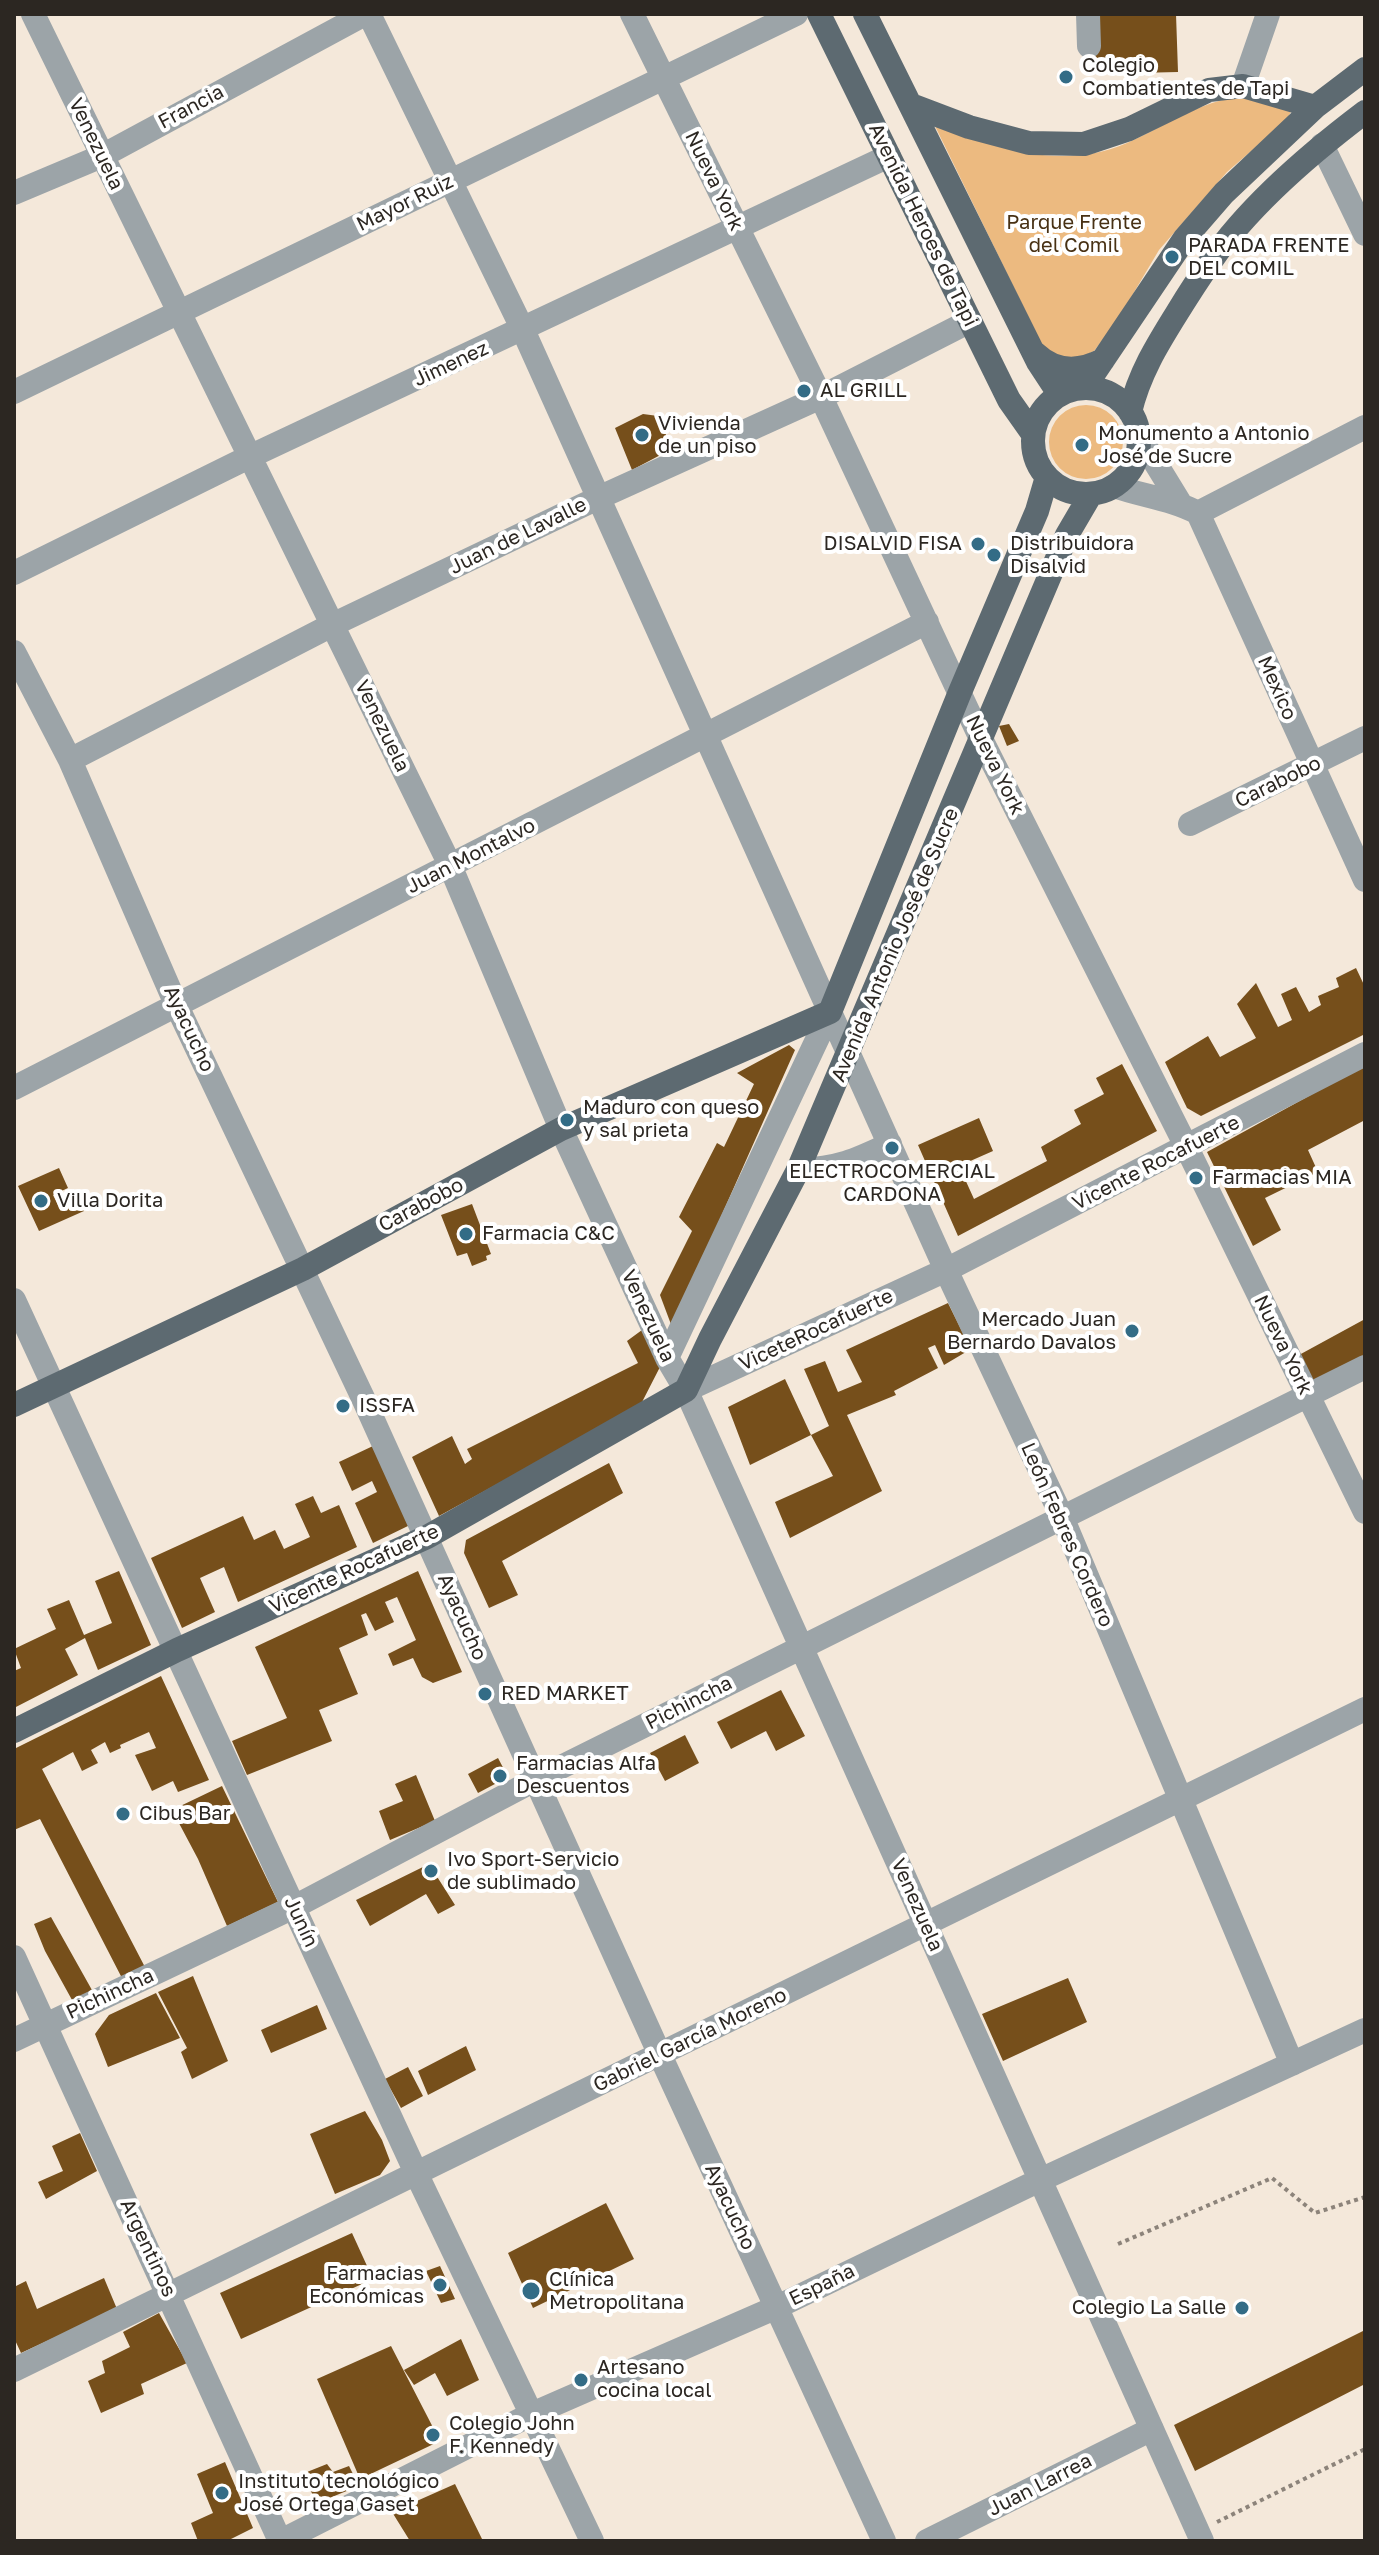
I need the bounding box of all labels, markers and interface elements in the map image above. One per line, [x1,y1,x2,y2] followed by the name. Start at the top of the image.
[1082,54,1289,101] place label: Colegio Combatientes de Tapi
[1057,68,1075,86] marker: Colegio Combatientes de Tapi
[154,80,228,134] street label: Francia
[63,94,129,194] street label: Venezuela
[863,120,983,330] street label: Avenida Heroes de Tapi
[680,127,748,235] street label: Nueva York
[353,169,457,237] street label: Mayor Ruiz
[1006,211,1142,258] park label: Parque Frente del Comil
[1188,234,1349,281] place label: PARADA FRENTE DEL COMIL
[1163,248,1181,266] marker: PARADA FRENTE DEL COMIL
[410,336,492,392] street label: Jimenez
[820,379,907,403] place label: AL GRILL
[795,382,813,400] marker: AL GRILL
[658,412,757,459] place label: Vivienda de un piso
[1098,422,1309,469] place label: Monumento a Antonio José de Sucre
[633,426,651,444] marker: Vivienda de un piso
[1073,436,1091,454] marker: Monumento a Antonio José de Sucre
[446,492,590,580] street label: Juan de Lavalle
[823,532,962,556] place label: DISALVID FISA
[1010,532,1134,579] place label: Distribuidora Disalvid
[969,535,987,553] marker: DISALVID FISA
[985,546,1003,564] marker: Distribuidora Disalvid
[1252,652,1302,724] street label: Mexico
[349,676,415,776] street label: Venezuela
[961,711,1029,819] street label: Nueva York
[1231,751,1325,813] street label: Carabobo
[826,804,964,1086] street label: Avenida Antonio José de Sucre
[403,813,539,899] street label: Juan Montalvo
[159,982,219,1076] street label: Ayacucho
[583,1096,759,1143] place label: Maduro con queso y sal prieta
[1068,1110,1244,1216] street label: Vicente Rocafuerte
[558,1111,576,1129] marker: Maduro con queso y sal prieta
[883,1139,901,1157] marker: ELECTROCOMERCIAL CARDONA
[789,1160,995,1207] place label: ELECTROCOMERCIAL CARDONA
[1212,1166,1352,1190] place label: Farmacias MIA
[1187,1169,1205,1187] marker: Farmacias MIA
[375,1173,467,1237] street label: Carabobo
[57,1189,163,1213] place label: Villa Dorita
[32,1192,50,1210] marker: Villa Dorita
[482,1222,615,1246] place label: Farmacia C&C
[457,1225,475,1243] marker: Farmacia C&C
[616,1266,680,1366] street label: Venezuela
[735,1284,897,1376] street label: ViceteRocafuerte
[1249,1291,1317,1399] street label: Nueva York
[947,1308,1116,1355] place label: Mercado Juan Bernardo Davalos
[1123,1322,1141,1340] marker: Mercado Juan Bernardo Davalos
[359,1394,415,1418] place label: ISSFA
[334,1397,352,1415] marker: ISSFA
[1016,1439,1118,1631] street label: León Febres Cordero
[265,1519,443,1619] street label: Vicente Rocafuerte
[432,1570,492,1664] street label: Ayacucho
[642,1671,736,1735] street label: Pichincha
[501,1682,629,1706] place label: RED MARKET
[476,1685,494,1703] marker: RED MARKET
[516,1752,656,1799] place label: Farmacias Alfa Descuentos
[491,1767,509,1785] marker: Farmacias Alfa Descuentos
[139,1802,230,1826] place label: Cibus Bar
[114,1805,132,1823] marker: Cibus Bar
[447,1848,619,1895] place label: Ivo Sport-Servicio de sublimado
[886,1855,948,1955] street label: Venezuela
[422,1862,440,1880] marker: Ivo Sport-Servicio de sublimado
[279,1893,323,1951] street label: Junín
[62,1963,158,2025] street label: Pichincha
[589,1983,791,2097] street label: Gabriel García Moreno
[700,2160,760,2254] street label: Ayacucho
[115,2195,181,2301] street label: Argentinos
[785,2259,859,2311] street label: España
[309,2262,424,2309] place label: Farmacias Económicas
[549,2268,684,2315] place label: Clínica Metropolitana
[431,2276,449,2294] marker: Farmacias Económicas
[520,2280,542,2302] marker: Clínica Metropolitana
[1072,2296,1226,2320] place label: Colegio La Salle
[1233,2299,1251,2317] marker: Colegio La Salle
[597,2356,712,2403] place label: Artesano cocina local
[572,2371,590,2389] marker: Artesano cocina local
[449,2412,575,2459] place label: Colegio John F. Kennedy
[424,2426,442,2444] marker: Colegio John F. Kennedy
[984,2449,1096,2521] street label: Juan Larrea
[238,2470,439,2517] place label: Instituto tecnológico José Ortega Gaset
[213,2484,231,2502] marker: Instituto tecnológico José Ortega Gaset

